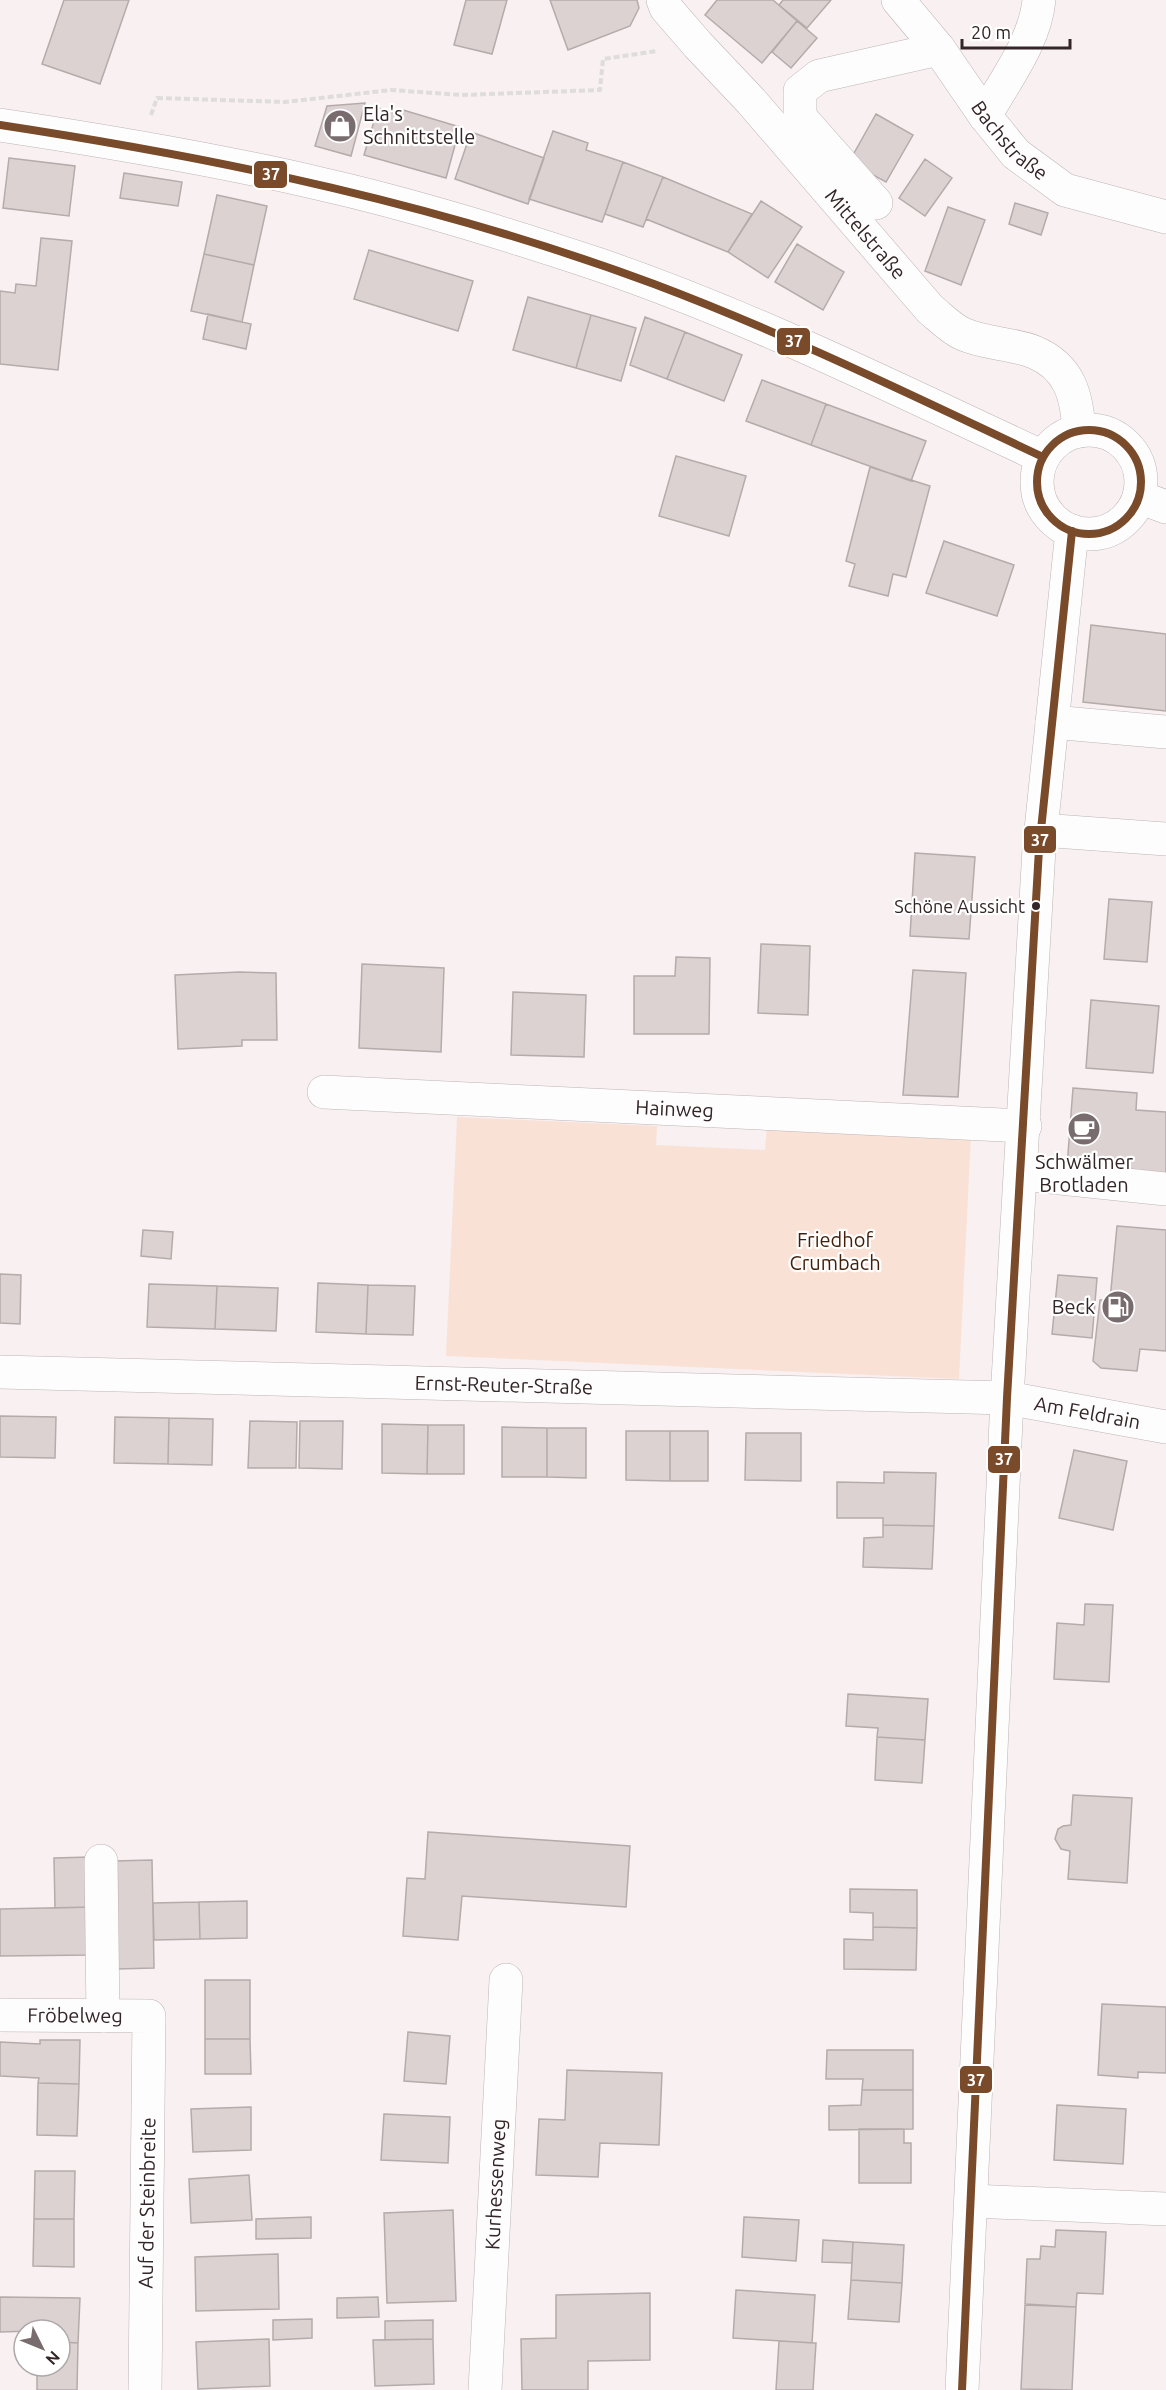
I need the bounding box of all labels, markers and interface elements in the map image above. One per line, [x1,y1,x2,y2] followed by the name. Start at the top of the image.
[962,12,1070,50] scale bar
[971,22,1011,42] text: 20 m
[967,96,1052,184] street label: Bachstraße
[363,102,475,148] place label: Ela's Schnittstelle
[322,108,358,144] shop icon: Ela's Schnittstelle
[253,160,288,189] line badge: 37
[262,165,280,183] text: 37
[821,184,911,284] street label: Mittelstraße
[776,327,811,356] line badge: 37
[785,332,803,350] text: 37
[1023,825,1057,854] line badge: 37
[1031,831,1049,849] text: 37
[894,896,1025,916] place label: Schöne Aussicht
[1030,900,1042,912] marker: Schöne Aussicht
[635,1095,714,1122] street label: Hainweg
[1066,1111,1102,1147] cafe icon: Schwälmer Brotladen
[1035,1150,1133,1196] place label: Schwälmer Brotladen
[789,1228,881,1274] park label: Friedhof Crumbach
[1100,1289,1136,1325] fuel station icon: Beck
[1052,1295,1095,1318] place label: Beck
[415,1371,593,1398] street label: Ernst-Reuter-Straße
[1032,1391,1142,1433] street label: Am Feldrain
[987,1445,1021,1474] line badge: 37
[995,1450,1013,1468] text: 37
[27,2003,123,2027] street label: Fröbelweg
[959,2065,993,2094] line badge: 37
[967,2071,985,2089] text: 37
[134,2117,159,2289] street label: Auf der Steinbreite
[480,2118,510,2250] street label: Kurhessenweg
[12,2318,72,2378] north arrow
[42,2348,64,2369] text: N

